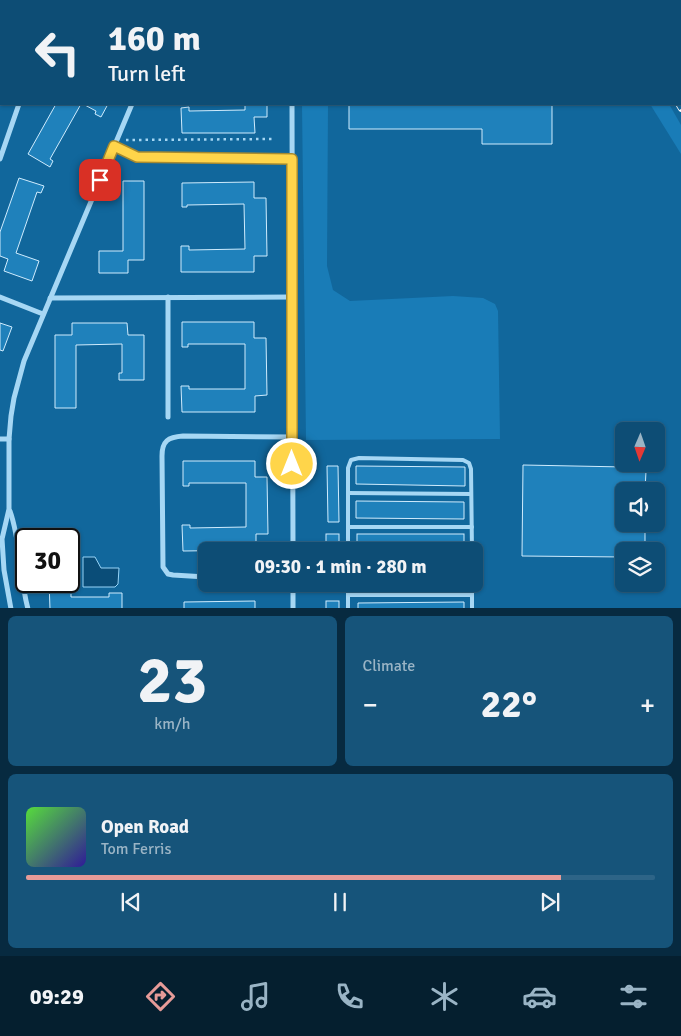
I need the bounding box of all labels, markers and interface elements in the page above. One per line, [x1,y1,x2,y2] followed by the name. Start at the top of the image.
[108,17,201,60] text: 160 m
[25,20,90,85] icon: left
[108,60,186,87] text: Turn left
[79,159,121,201] pin
[86,166,114,194] icon: arrive
[615,422,665,472] north arrow
[615,422,665,592] map controls
[265,437,317,489] position arrow
[615,482,665,532] button: sound
[15,528,80,593] speed limit sign: 30
[615,542,665,592] button: layers
[254,555,427,579] text: 09:30 · 1 min · 280 m
[137,641,207,721] text: 23
[363,656,415,676] text: Climate
[481,681,537,728] text: 22°
[363,688,378,722] text: −
[640,688,655,722] text: +
[154,714,190,734] text: km/h
[101,815,189,839] text: Open Road
[101,839,171,859] text: Tom Ferris
[117,888,145,916] icon: previous
[326,888,354,916] icon: pause
[536,888,564,916] icon: next
[143,979,178,1014] icon: directions
[238,979,273,1014] icon: music
[332,979,367,1014] icon: phone
[427,979,462,1014] icon: climate
[522,979,557,1014] icon: car
[616,979,651,1014] icon: filters
[30,983,84,1010] text: 09:29

